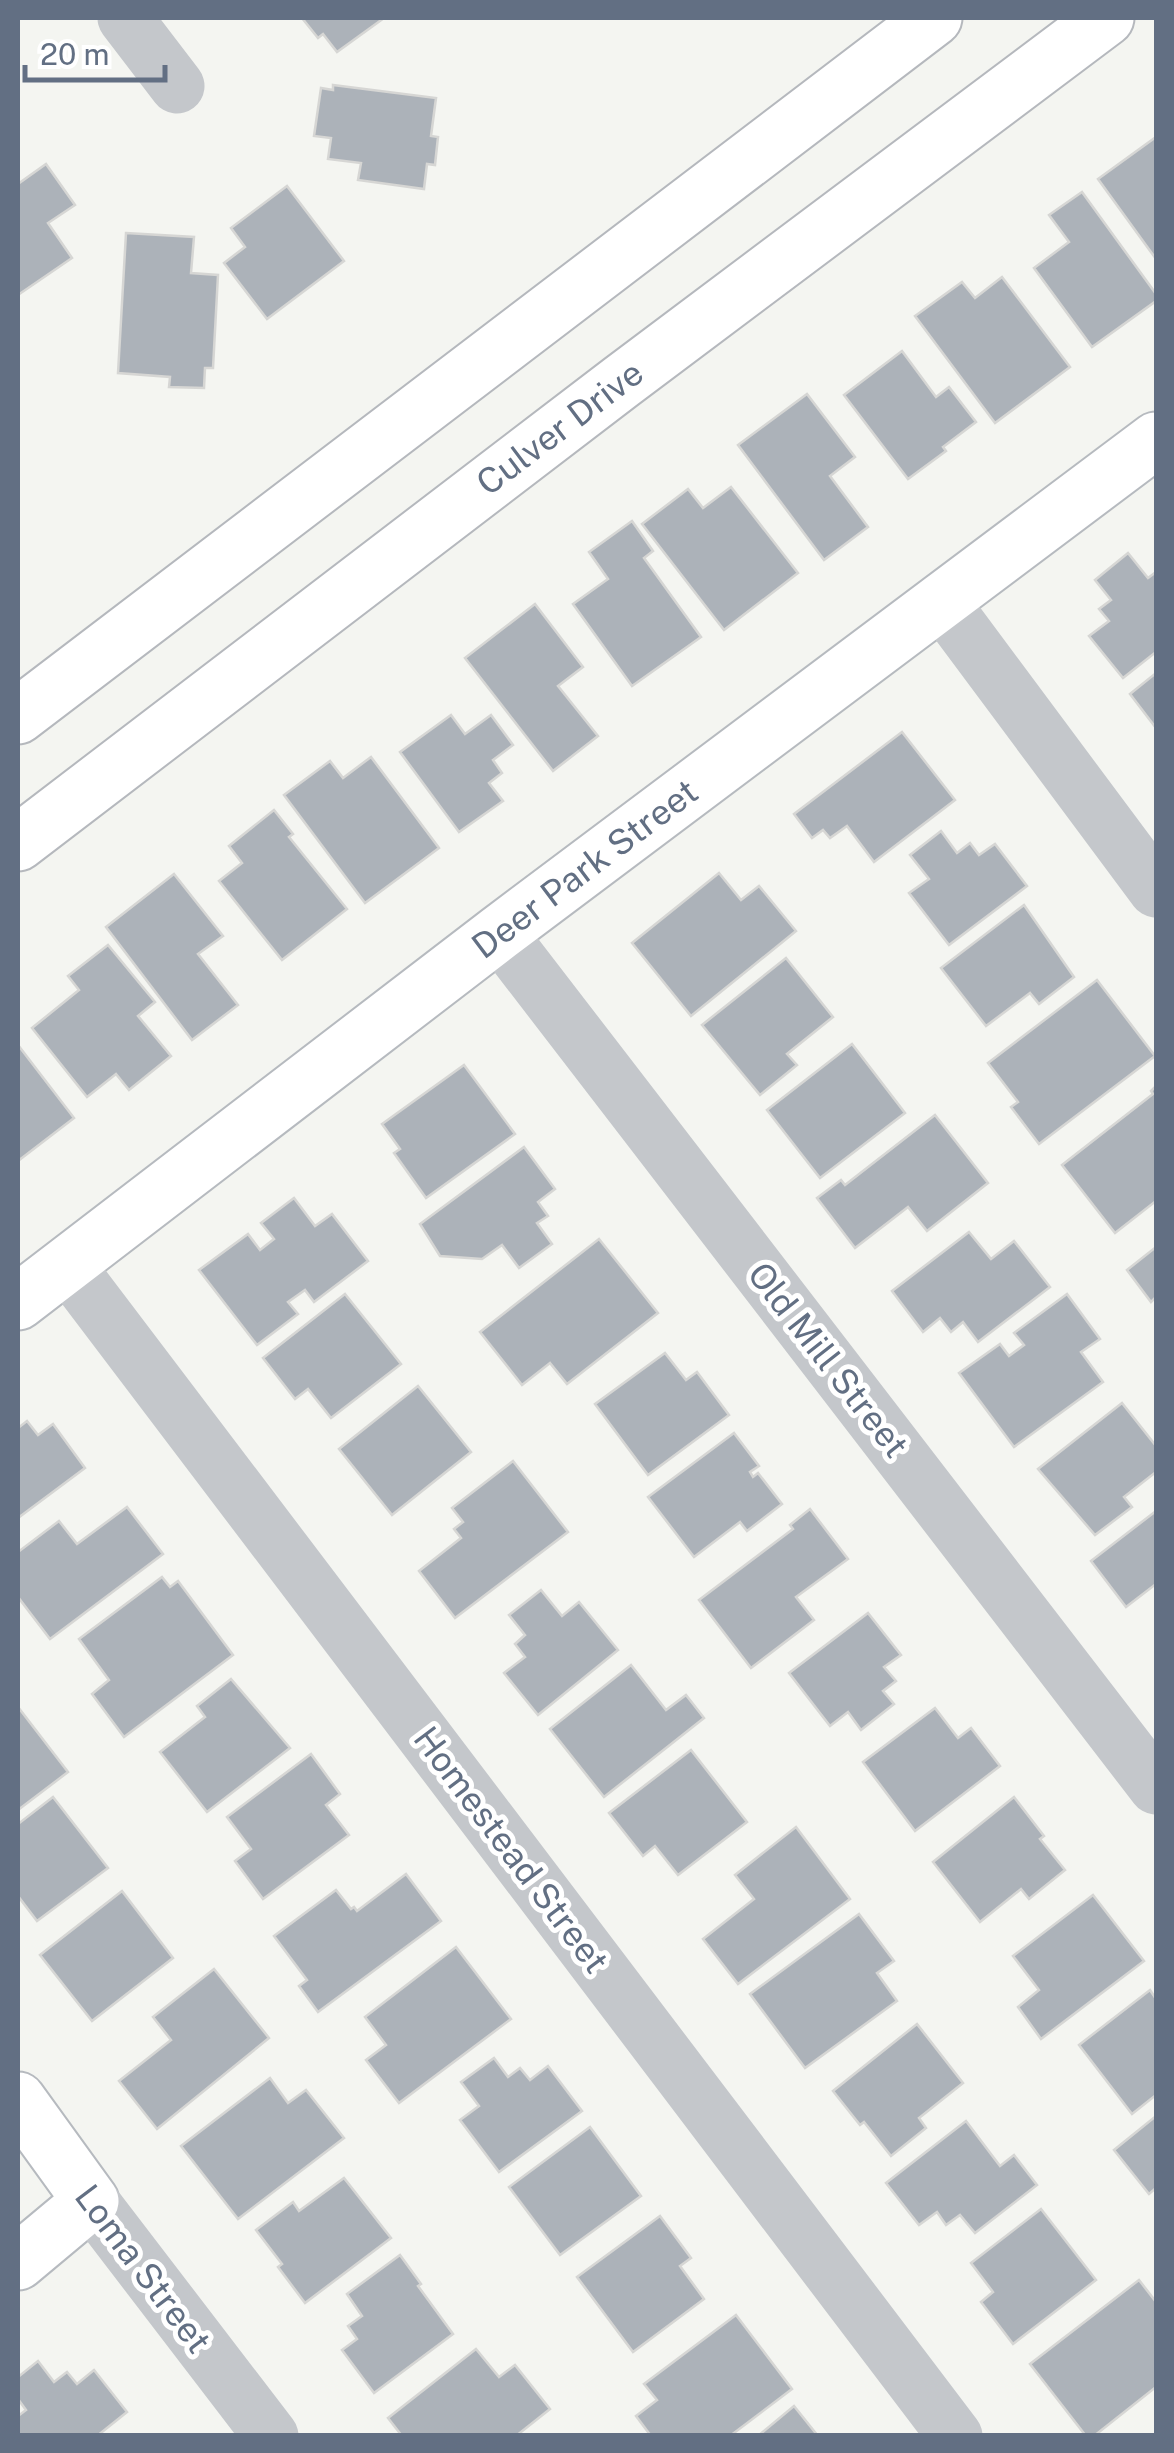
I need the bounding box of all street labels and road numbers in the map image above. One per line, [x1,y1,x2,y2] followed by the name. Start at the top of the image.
[468,352,651,503] street label: Culver Drive
[464,771,705,967] street label: Deer Park Street
[740,1254,917,1465] street label: Old Mill Street
[406,1719,617,1981] street label: Homestead Street
[67,2177,220,2361] street label: Loma Street

